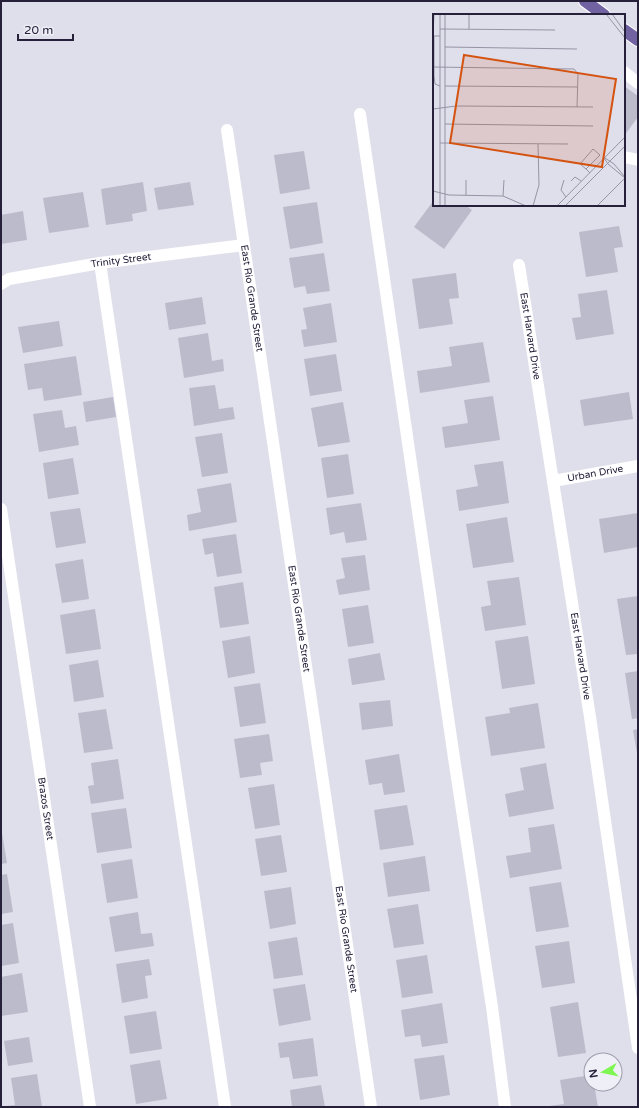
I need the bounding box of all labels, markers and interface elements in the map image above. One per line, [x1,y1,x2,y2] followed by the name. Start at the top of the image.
[433,14,625,206] inset map
[18,16,73,42] scale bar
[24,23,53,37] text: 20 m
[238,244,266,353] street label: East Rio Grande Street
[90,251,152,271] street label: Trinity Street
[517,292,543,381] street label: East Harvard Drive
[566,463,625,484] street label: Urban Drive
[285,564,313,673] street label: East Rio Grande Street
[568,612,593,701] street label: East Harvard Drive
[35,776,56,841] street label: Brazos Street
[332,885,360,994] street label: East Rio Grande Street
[583,1052,623,1092] north arrow
[587,1068,601,1079] text: N

